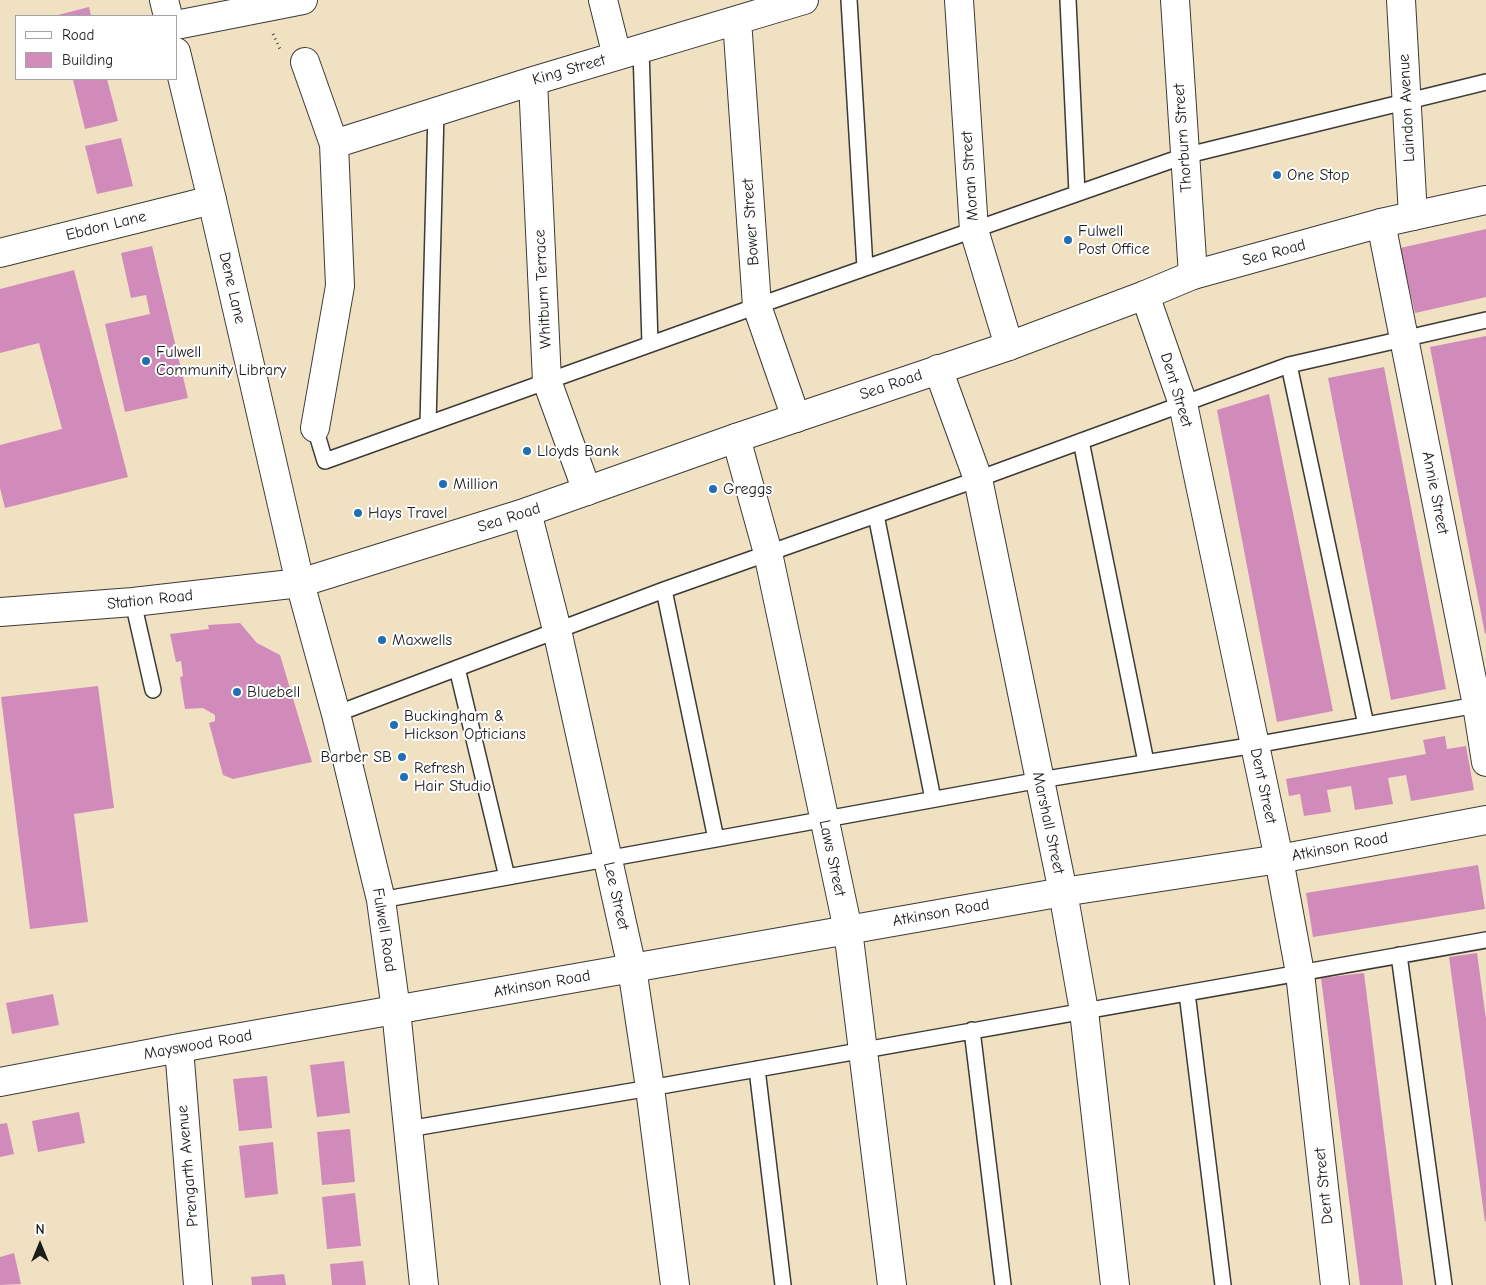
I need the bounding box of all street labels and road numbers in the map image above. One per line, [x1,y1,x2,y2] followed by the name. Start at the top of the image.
[530,50,608,90] street label: King Street
[1395,53,1419,163] street label: Laindon Avenue
[1170,83,1196,193] street label: Thorburn Street
[957,130,983,222] street label: Moran Street
[738,178,764,266] street label: Bower Street
[64,207,148,245] street label: Ebdon Lane
[530,229,556,349] street label: Whitburn Terrace
[1240,235,1308,271] street label: Sea Road
[214,250,250,326] street label: Dene Lane
[1156,350,1196,430] street label: Dent Street
[857,365,925,405] street label: Sea Road
[1418,450,1452,536] street label: Annie Street
[475,499,543,537] street label: Sea Road
[106,586,194,614] street label: Station Road
[1246,746,1280,826] street label: Dent Street
[1028,770,1068,876] street label: Marshall Street
[815,818,849,898] street label: Laws Street
[1290,828,1390,866] street label: Atkinson Road
[599,860,633,932] street label: Lee Street
[368,886,400,974] street label: Fulwell Road
[891,895,991,931] street label: Atkinson Road
[492,966,592,1002] street label: Atkinson Road
[142,1026,254,1064] street label: Mayswood Road
[173,1104,203,1228] street label: Prengarth Avenue
[1310,1147,1338,1225] street label: Dent Street

